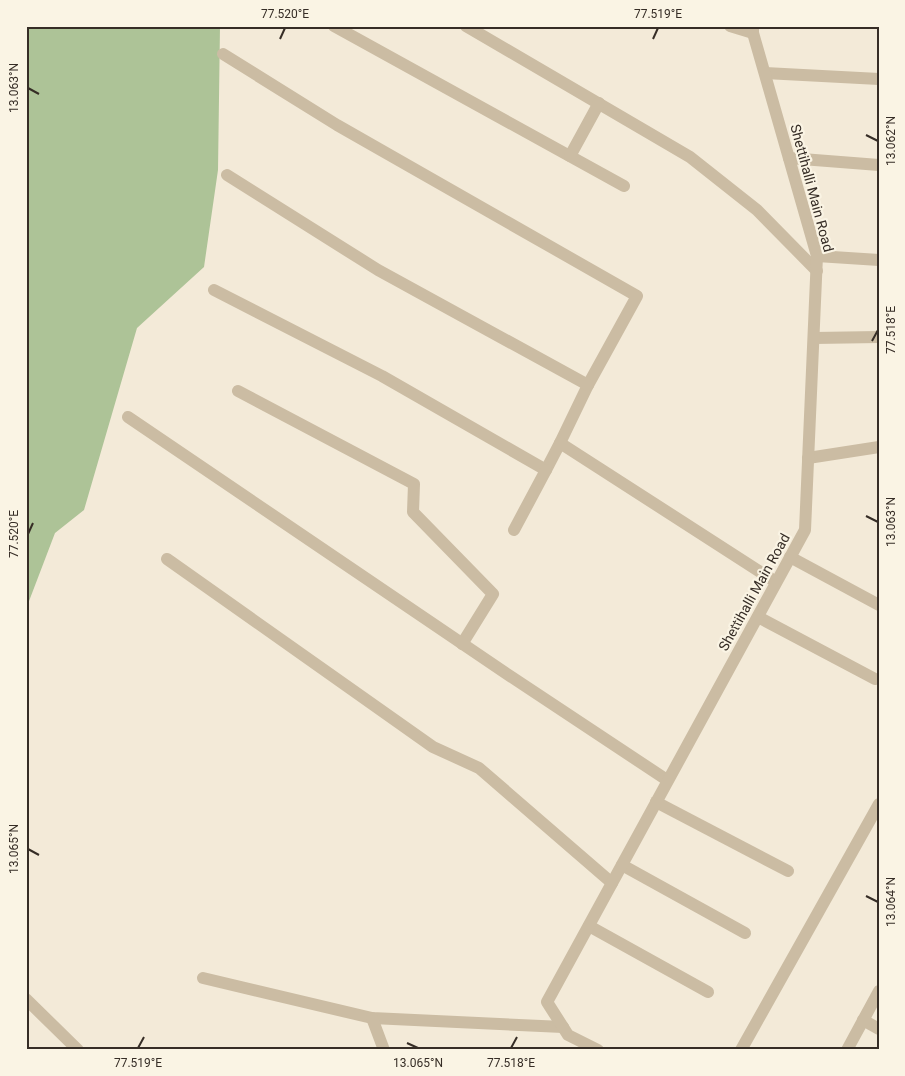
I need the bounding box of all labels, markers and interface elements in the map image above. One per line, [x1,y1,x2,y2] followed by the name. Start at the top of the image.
[261,7,309,21] text: 77.520°E
[634,7,682,21] text: 77.519°E
[7,63,21,113] text: 13.063°N
[884,116,898,166] text: 13.062°N
[787,122,837,254] street label: Shettihalli Main Road
[884,306,898,354] text: 77.518°E
[884,497,898,547] text: 13.063°N
[7,510,21,558] text: 77.520°E
[715,531,793,653] street label: Shettihalli Main Road
[7,824,21,874] text: 13.065°N
[884,877,898,927] text: 13.064°N
[114,1056,162,1070] text: 77.519°E
[393,1056,443,1070] text: 13.065°N
[487,1056,535,1070] text: 77.518°E

